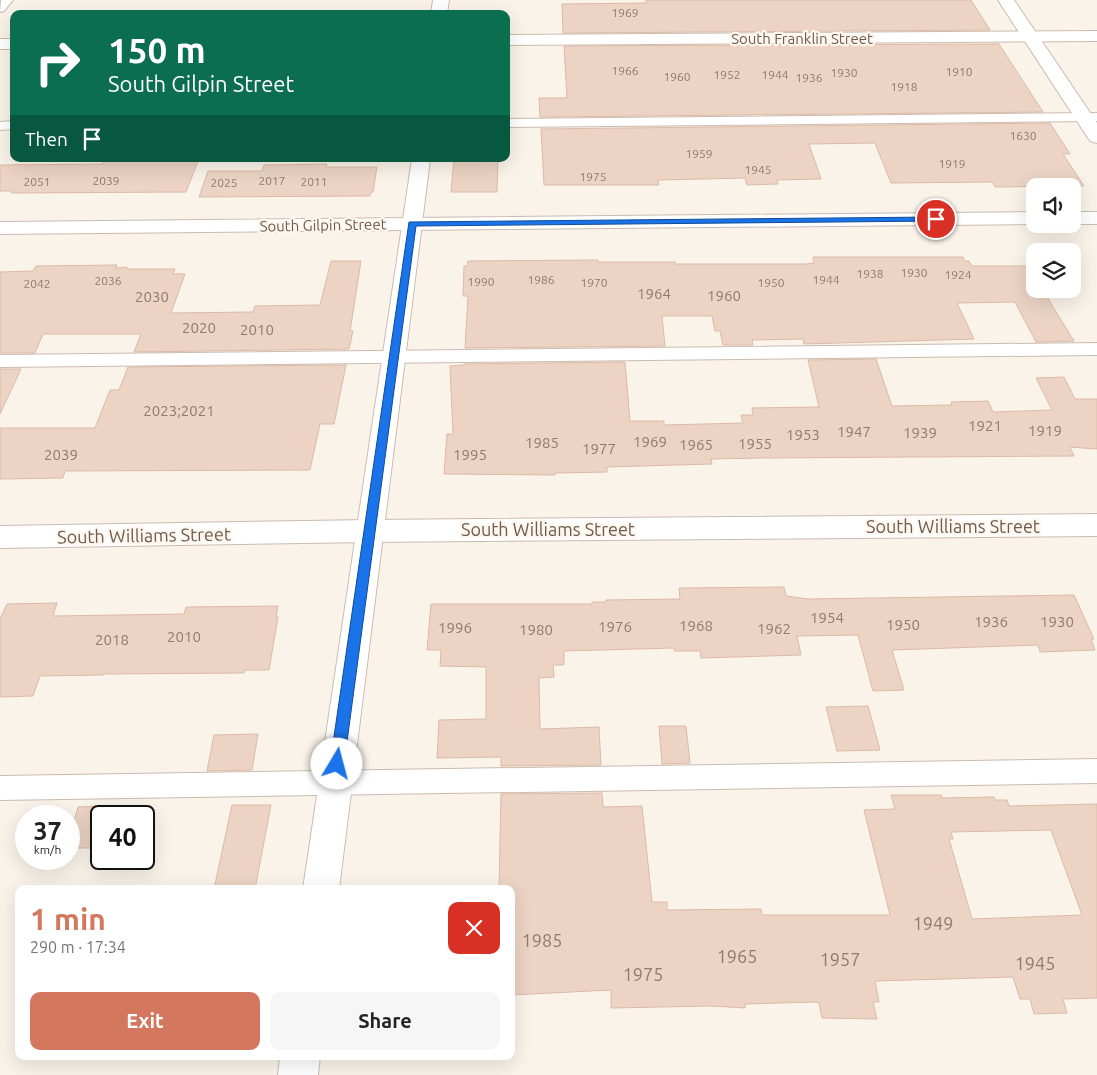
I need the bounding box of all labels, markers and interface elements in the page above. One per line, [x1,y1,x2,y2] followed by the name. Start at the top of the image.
[611,6,639,19] house number: 1969
[25,30,90,95] icon: right
[108,30,206,70] text: 150 m
[731,30,873,47] street label: South Franklin Street
[611,64,639,77] house number: 1966
[945,65,973,78] house number: 1910
[830,66,858,79] house number: 1930
[713,68,741,81] house number: 1952
[761,68,789,81] house number: 1944
[663,70,691,83] house number: 1960
[108,71,294,96] text: South Gilpin Street
[795,71,823,84] house number: 1936
[890,80,918,93] house number: 1918
[78,125,106,153] icon: arrive
[25,128,68,150] text: Then
[1009,129,1037,142] house number: 1630
[685,147,713,160] house number: 1959
[938,157,966,170] house number: 1919
[744,163,772,176] house number: 1945
[579,170,607,183] house number: 1975
[92,174,120,187] house number: 2039
[258,174,286,187] house number: 2017
[23,175,51,188] house number: 2051
[300,175,328,188] house number: 2011
[210,176,238,189] house number: 2025
[1026,178,1081,298] map controls
[1026,178,1081,233] button: sound
[915,198,957,240] pin
[922,205,950,233] icon: arrive
[259,215,387,235] street label: South Gilpin Street
[1026,243,1081,298] button: layers
[900,266,928,279] house number: 1930
[856,267,884,280] house number: 1938
[944,268,972,281] house number: 1924
[527,273,555,286] house number: 1986
[812,273,840,286] house number: 1944
[94,274,122,287] house number: 2036
[467,275,495,288] house number: 1990
[580,276,608,289] house number: 1970
[757,276,785,289] house number: 1950
[23,277,51,290] house number: 2042
[637,285,671,302] house number: 1964
[707,287,741,304] house number: 1960
[135,288,169,305] house number: 2030
[182,319,216,336] house number: 2020
[240,321,274,338] house number: 2010
[143,402,215,419] house number: 2023;2021
[968,417,1002,434] house number: 1921
[1028,422,1062,439] house number: 1919
[837,423,871,440] house number: 1947
[903,424,937,441] house number: 1939
[786,426,820,443] house number: 1953
[633,433,667,450] house number: 1969
[525,434,559,451] house number: 1985
[738,435,772,452] house number: 1955
[679,436,713,453] house number: 1965
[582,440,616,457] house number: 1977
[44,446,78,463] house number: 2039
[453,446,487,463] house number: 1995
[866,516,1040,536] street label: South Williams Street
[461,519,635,539] street label: South Williams Street
[57,523,231,547] street label: South Williams Street
[810,609,844,626] house number: 1954
[974,613,1008,630] house number: 1936
[1040,613,1074,630] house number: 1930
[886,616,920,633] house number: 1950
[679,617,713,634] house number: 1968
[598,618,632,635] house number: 1976
[438,619,472,636] house number: 1996
[757,620,791,637] house number: 1962
[519,621,553,638] house number: 1980
[167,628,201,645] house number: 2010
[95,631,129,648] house number: 2018
[310,737,362,789] position arrow
[90,805,155,870] speed limit sign: 40
[33,817,62,845] text: 37
[34,843,61,856] text: km/h
[30,902,106,936] text: 1 min
[448,902,500,954] button: close
[913,913,953,933] house number: 1949
[522,930,562,950] house number: 1985
[30,938,126,956] text: 290 m · 17:34
[717,946,757,966] house number: 1965
[820,949,860,969] house number: 1957
[1015,953,1055,973] house number: 1945
[623,964,663,984] house number: 1975
[30,992,260,1050] button: Exit
[270,992,500,1050] button: Share

